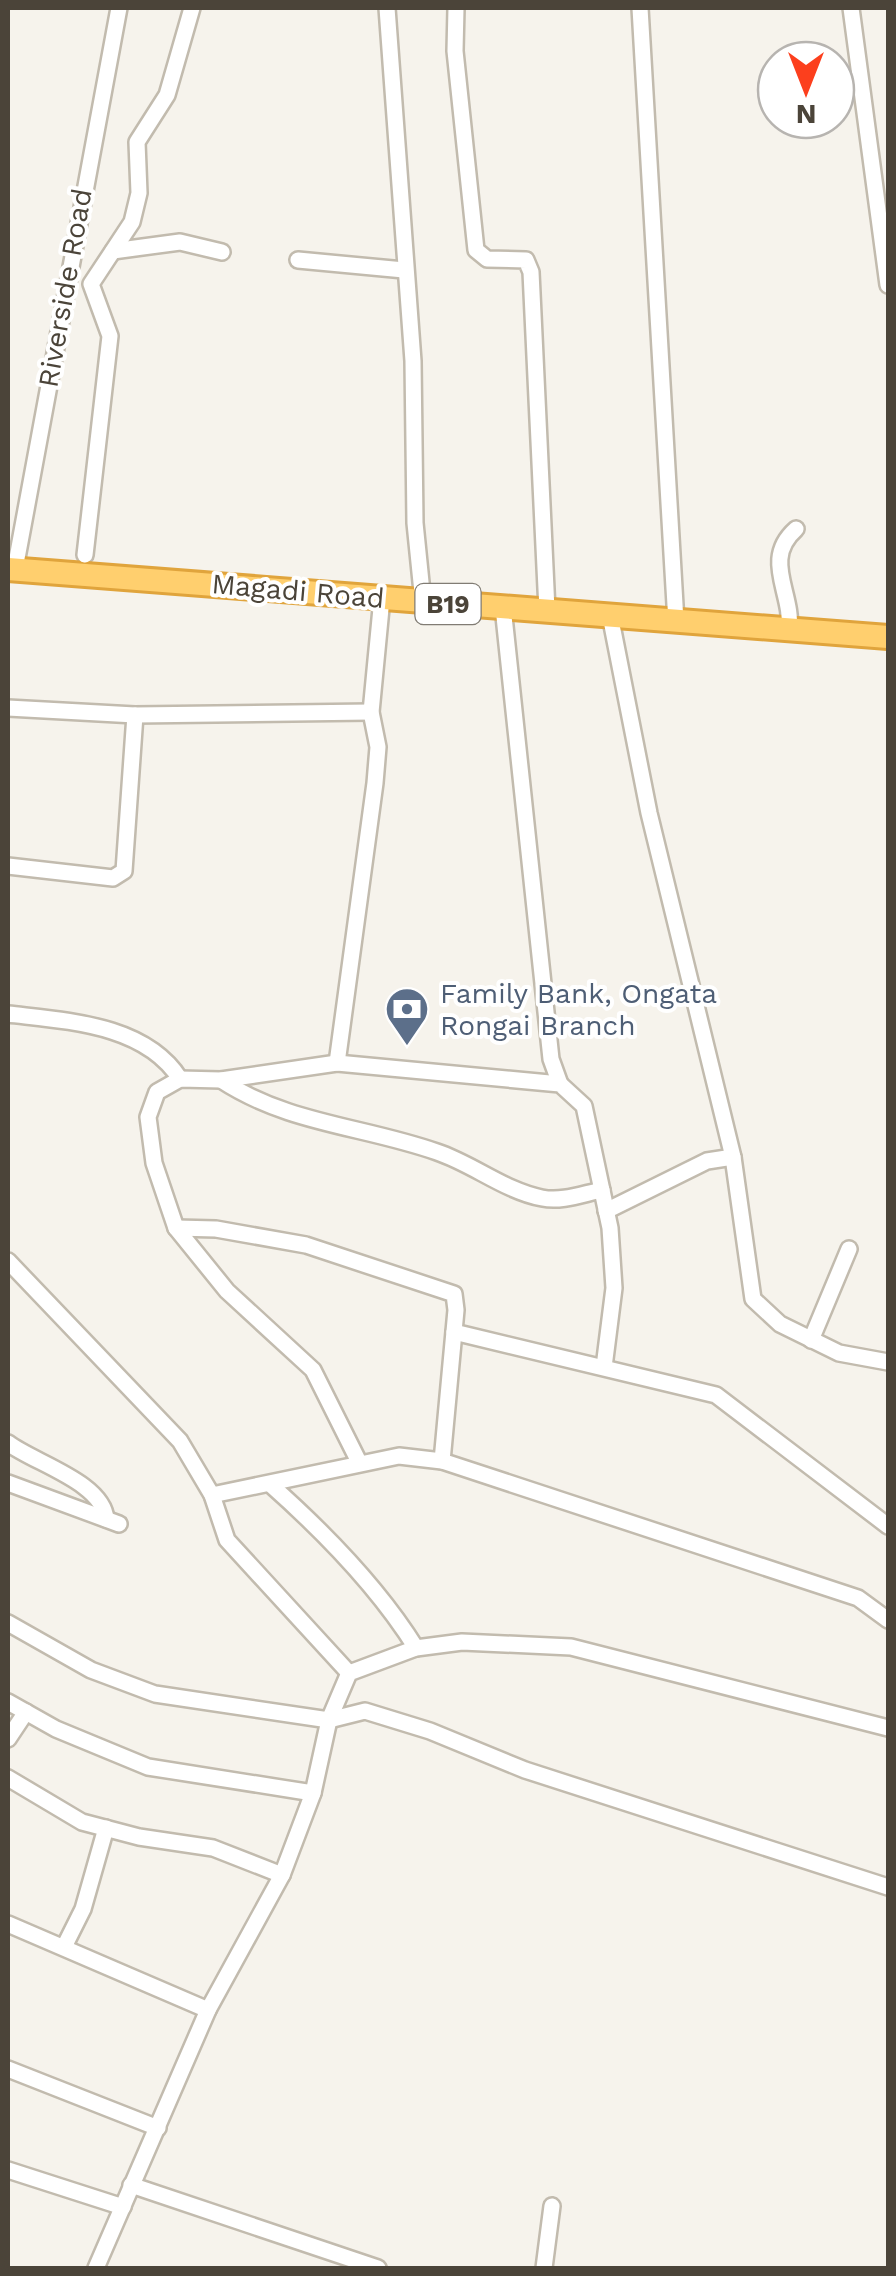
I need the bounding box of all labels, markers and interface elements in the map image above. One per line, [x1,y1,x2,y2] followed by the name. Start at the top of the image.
[756,40,856,140] north arrow
[796,98,816,131] text: N
[31,186,99,390] street label: Riverside Road
[210,567,386,615] street label: Magadi Road
[416,584,480,624] road number: B19
[440,977,717,1042] place label: Family Bank, Ongata Rongai Branch
[384,986,430,1047] bank icon: Family Bank, Ongata Rongai Branch

